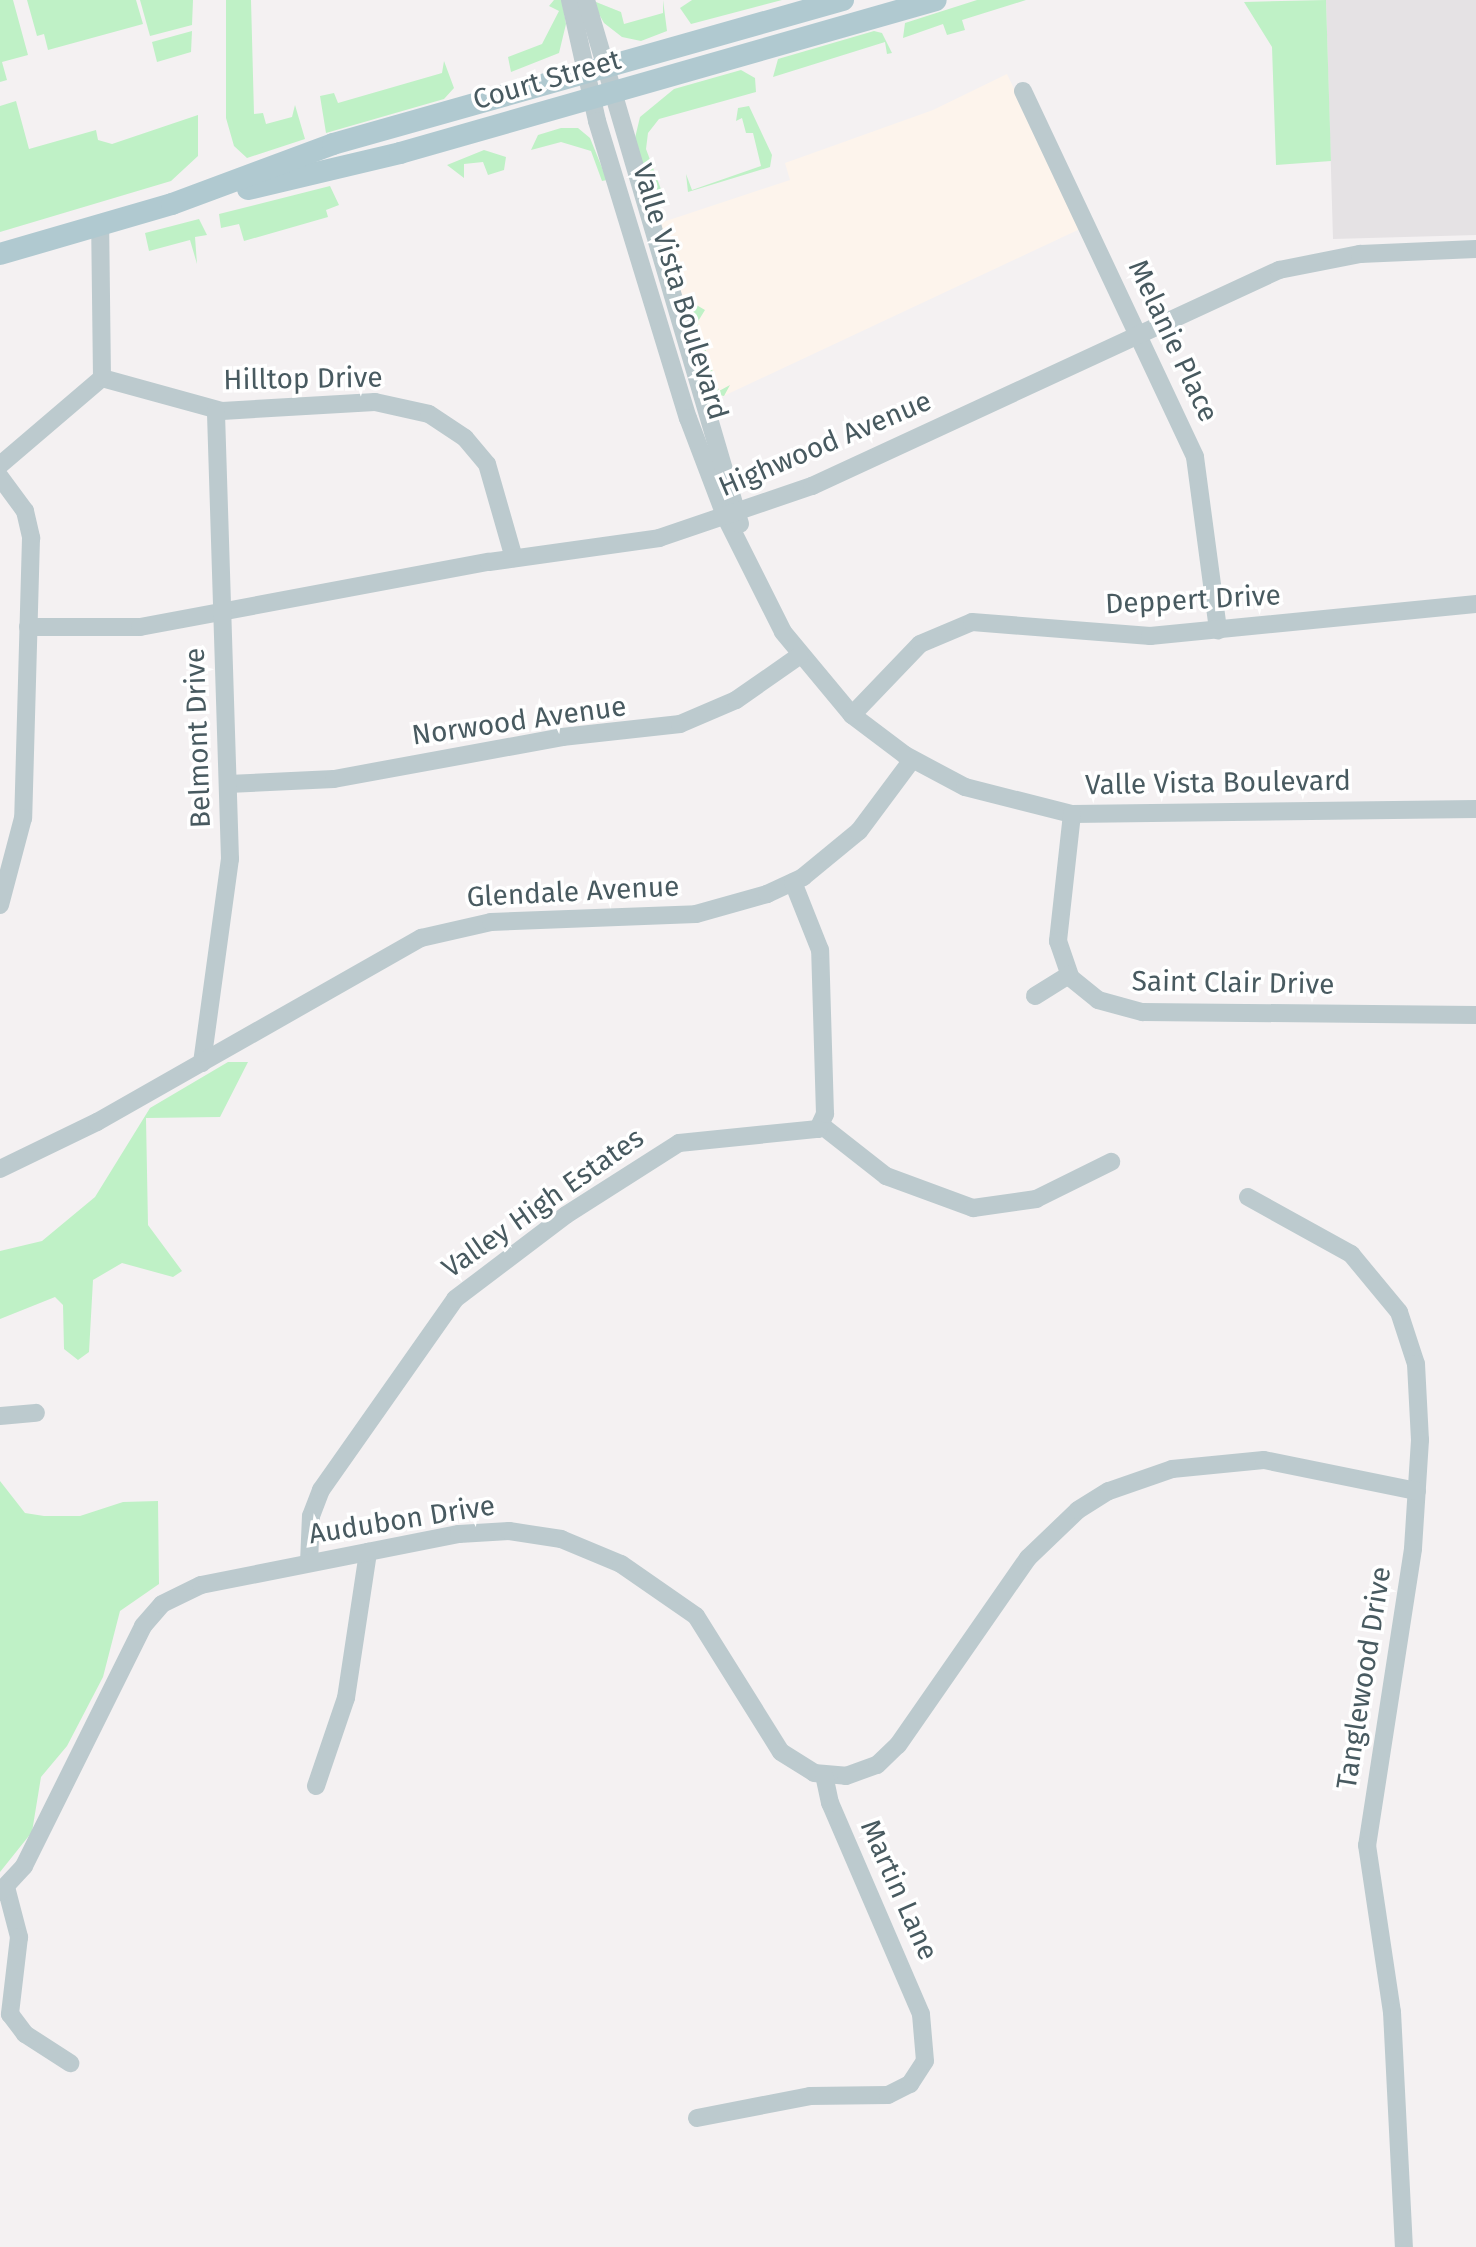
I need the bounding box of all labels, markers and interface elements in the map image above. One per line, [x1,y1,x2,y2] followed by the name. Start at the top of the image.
[469,43,625,117] street label: Court Street
[625,160,735,424] street label: Valle Vista Boulevard
[1121,255,1225,427] street label: Melanie Place
[223,361,383,397] street label: Hilltop Drive
[714,384,936,504] street label: Highwood Avenue
[1104,579,1282,621] street label: Deppert Drive
[178,647,218,829] street label: Belmont Drive
[410,689,628,753] street label: Norwood Avenue
[1085,764,1351,802] street label: Valle Vista Boulevard
[466,870,680,914] street label: Glendale Avenue
[1131,964,1335,1002] street label: Saint Clair Drive
[436,1121,650,1285] street label: Valley High Estates
[307,1489,497,1551] street label: Audubon Drive
[1330,1564,1398,1792] street label: Tanglewood Drive
[853,1815,945,1965] street label: Martin Lane

